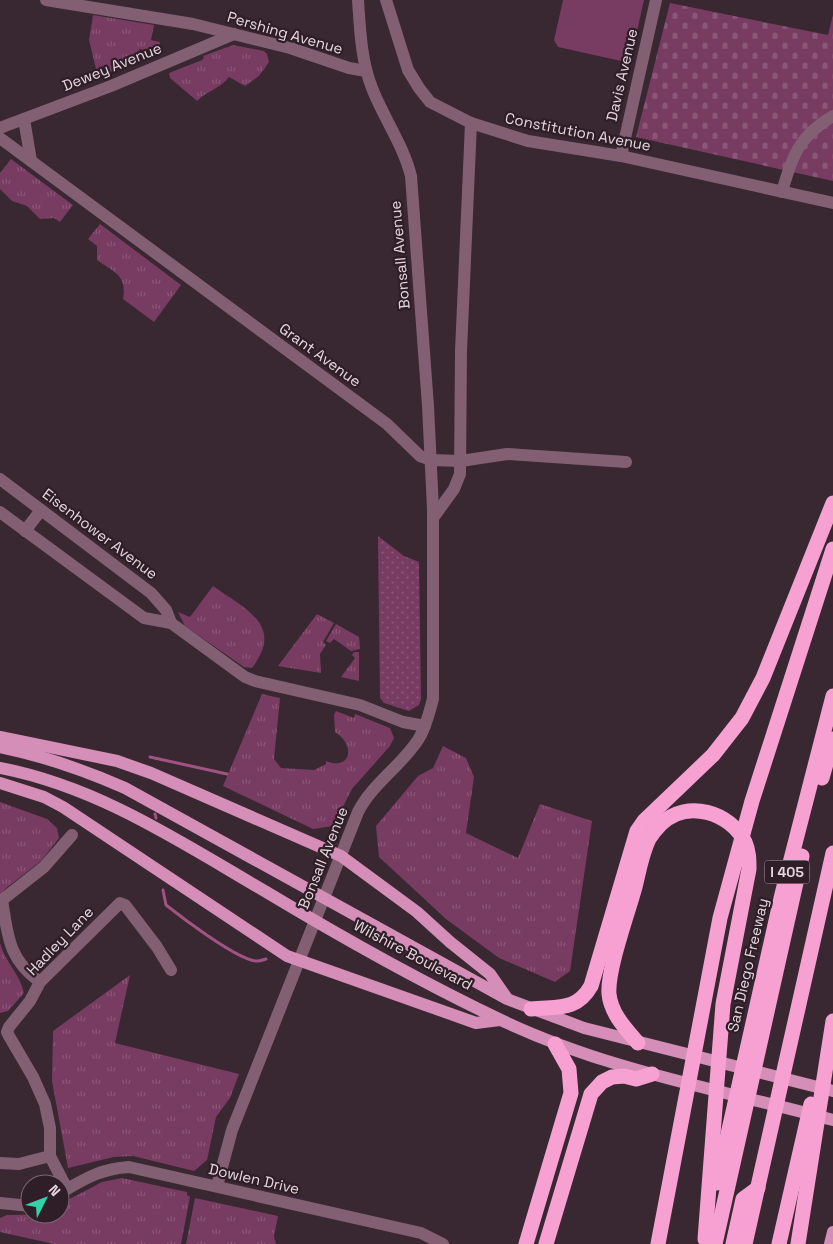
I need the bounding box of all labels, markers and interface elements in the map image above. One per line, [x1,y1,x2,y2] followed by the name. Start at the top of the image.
[225,7,345,58] street label: Pershing Avenue
[602,27,641,123] street label: Davis Avenue
[59,38,164,95] street label: Dewey Avenue
[504,108,653,155] street label: Constitution Avenue
[385,200,414,310] street label: Bonsall Avenue
[276,319,365,391] street label: Grant Avenue
[39,484,162,583] street label: Eisenhower Avenue
[293,804,352,912] street label: Bonsall Avenue
[764,860,810,884] road number: I 405
[723,896,772,1034] street label: San Diego Freeway
[22,902,97,979] street label: Hadley Lane
[351,915,476,994] street label: Wilshire Boulevard
[207,1159,301,1198] street label: Dowlen Drive
[20,1174,70,1224] north arrow
[45,1181,64,1200] text: N

